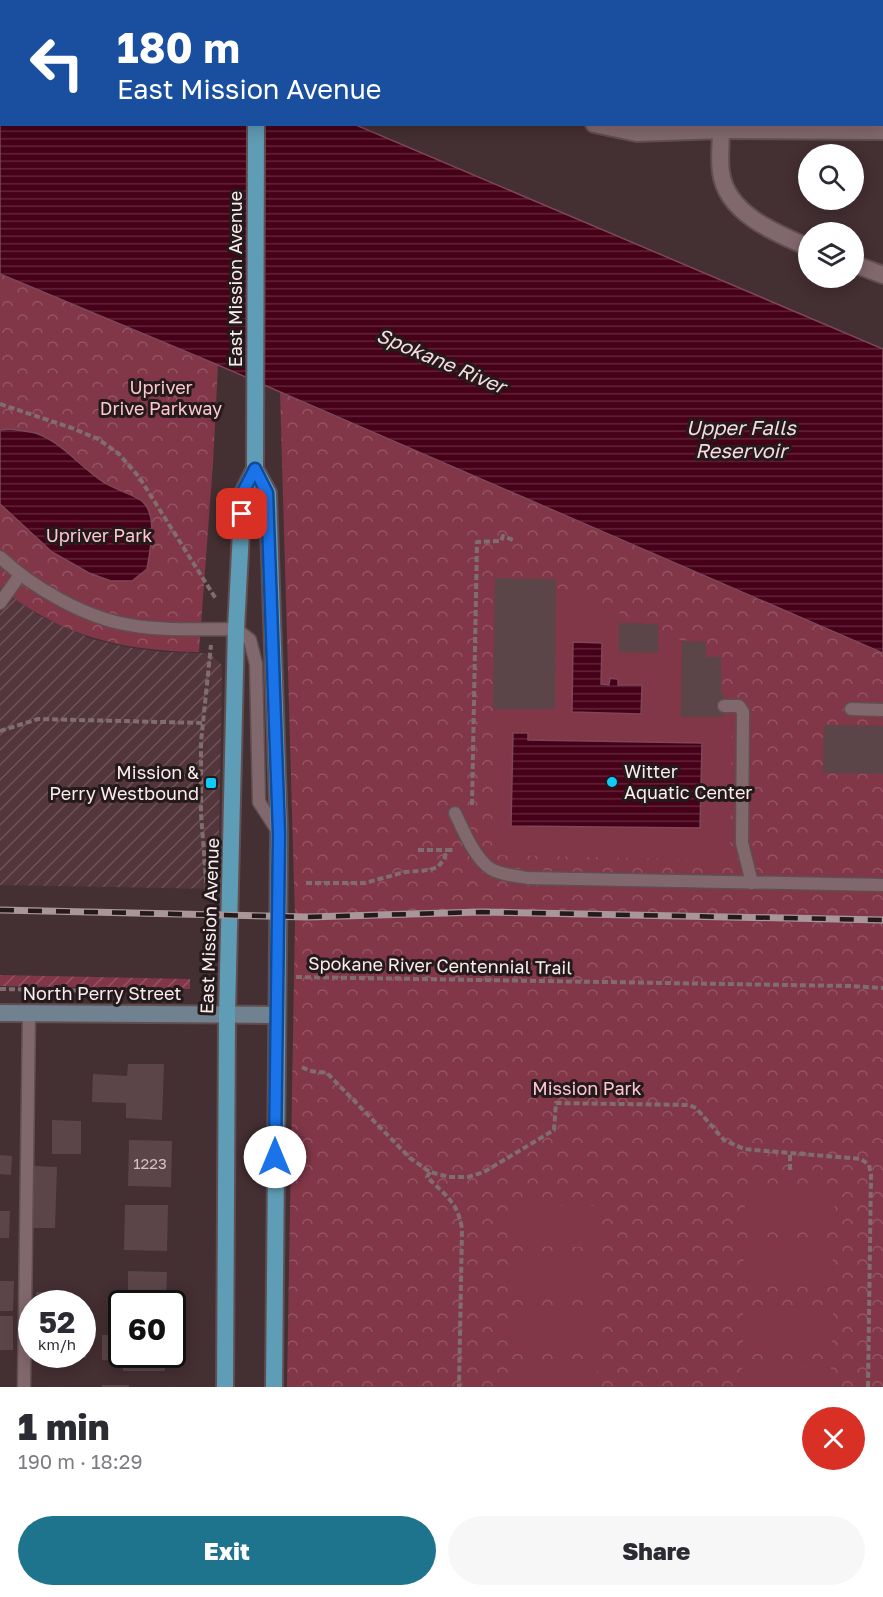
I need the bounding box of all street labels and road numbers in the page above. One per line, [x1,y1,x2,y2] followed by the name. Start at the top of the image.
[224,191,246,367] street label: East Mission Avenue
[195,837,223,1014] street label: East Mission Avenue
[308,952,572,978] street label: Spokane River Centennial Trail
[22,982,182,1004] street label: North Perry Street

